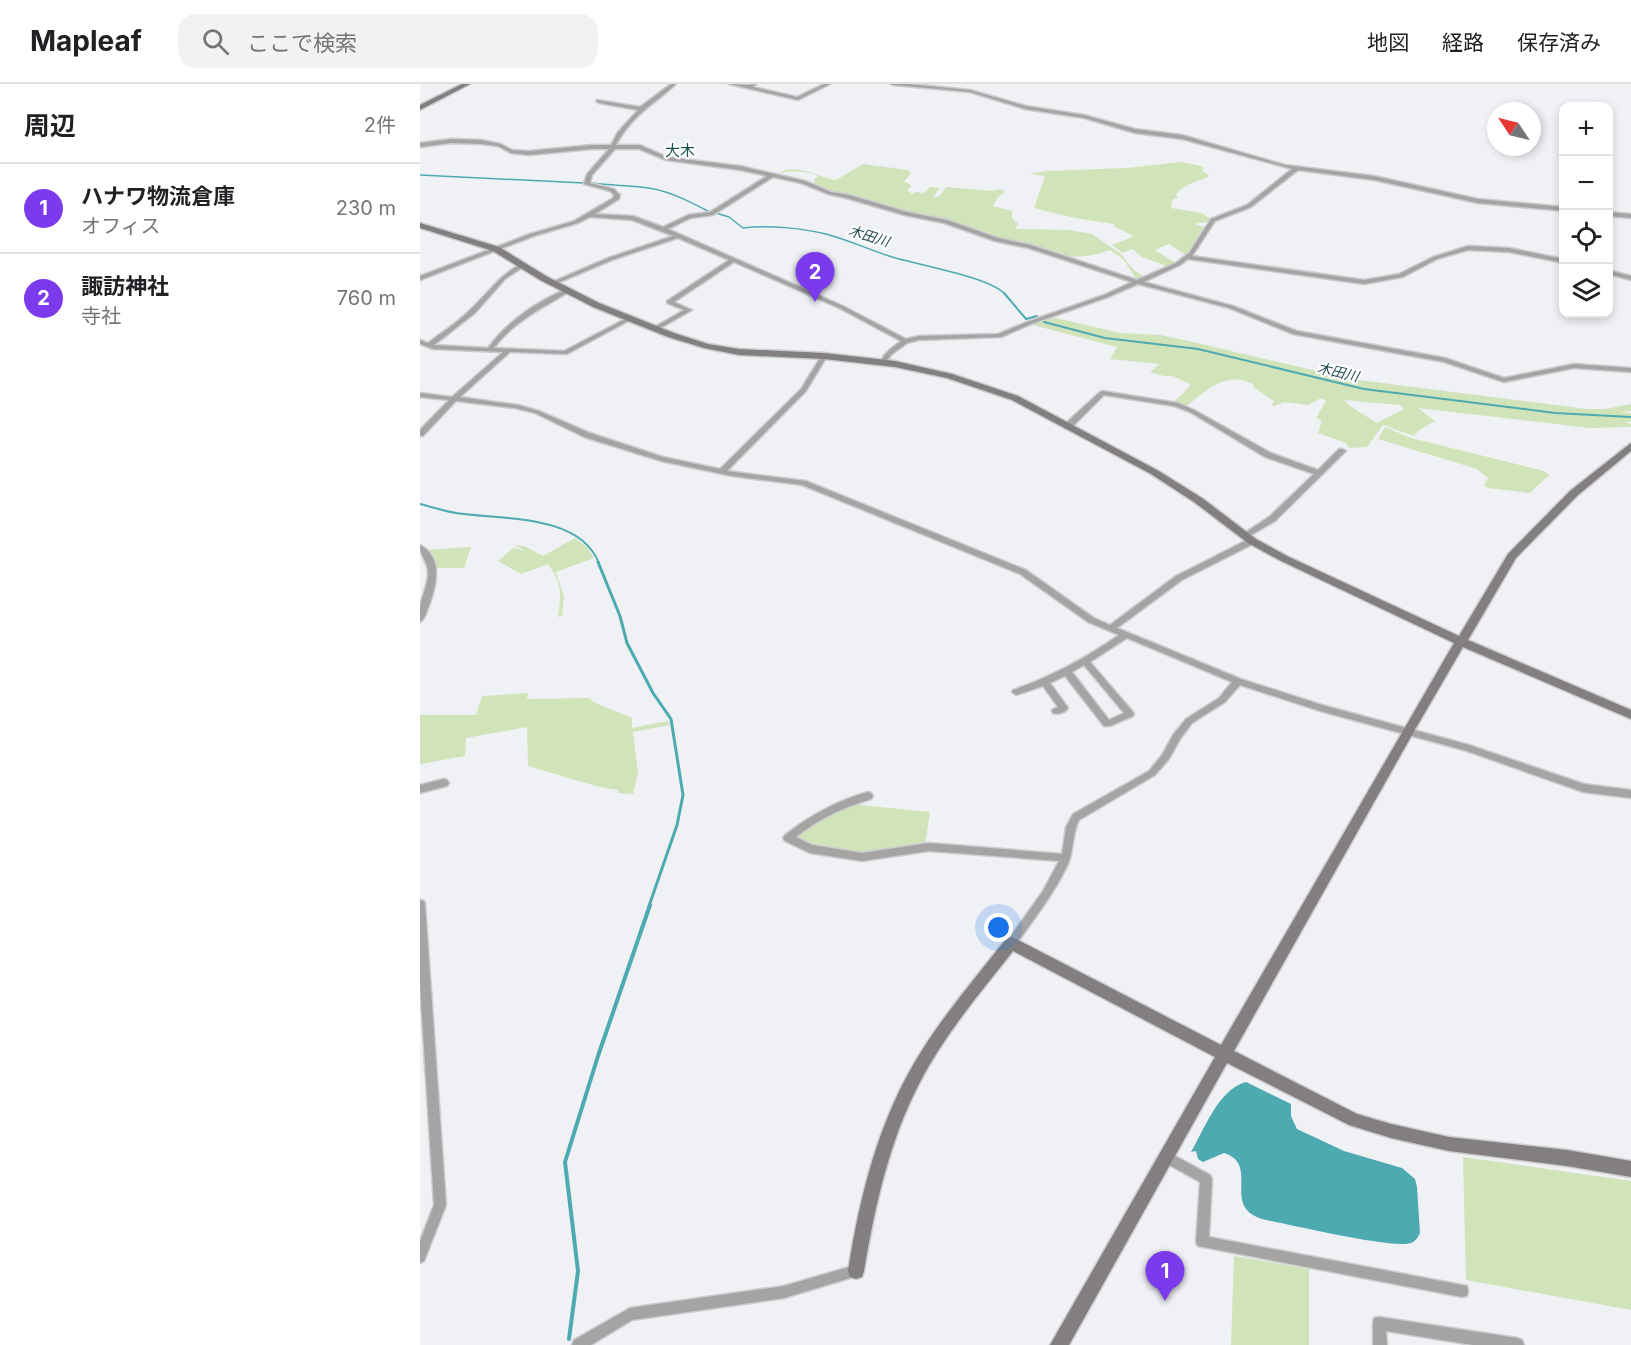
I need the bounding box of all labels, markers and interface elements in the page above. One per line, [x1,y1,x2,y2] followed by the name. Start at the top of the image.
[178,14,598,68] search box
[30,24,142,58] text: Mapleaf
[199,25,232,58] icon: search
[247,30,357,56] text: ここで検索
[1367,30,1409,55] text: 地図
[1442,30,1484,55] text: 経路
[1517,30,1601,55] text: 保存済み
[1487,102,1541,156] north arrow
[1559,102,1613,318] map controls
[1559,102,1613,156] button: +
[24,110,76,141] text: 周辺
[364,113,396,137] text: 2件
[665,141,695,160] district label: 大木
[1559,156,1613,210] button: −
[81,183,235,209] text: ハナワ物流倉庫
[39,196,48,220] text: 1
[336,196,396,220] text: 230 m
[1559,210,1613,264] button: locate
[81,214,161,238] text: オフィス
[847,221,894,250] water label: 木田川
[796,252,834,302] pin: 2
[1559,264,1613,318] button: layers
[81,273,169,299] text: 諏訪神社
[37,286,50,310] text: 2
[337,286,396,310] text: 760 m
[81,304,121,328] text: 寺社
[1316,359,1362,385] water label: 木田川
[984,913,1013,942] your location
[1146,1252,1184,1301] pin: 1

